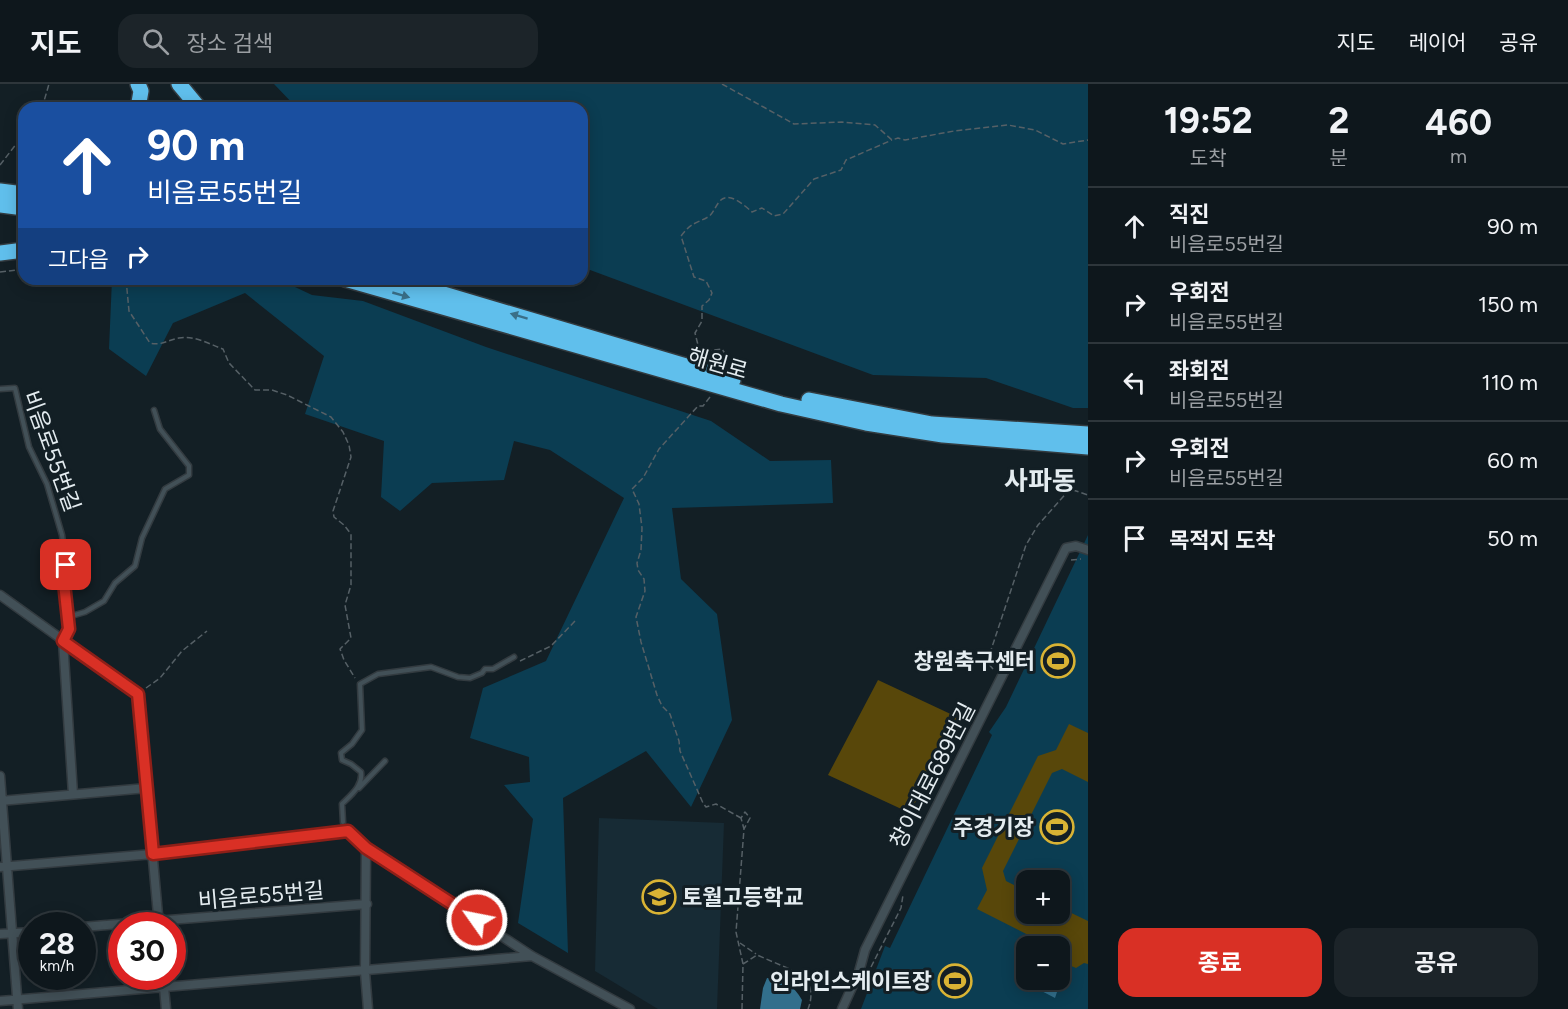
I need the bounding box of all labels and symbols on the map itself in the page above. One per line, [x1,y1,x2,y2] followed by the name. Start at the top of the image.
[393,291,411,300] one-way arrow
[510,311,528,320] one-way arrow
[685,342,751,385] street label: 해원로
[17,387,86,515] street label: 비음로55번길
[1004,465,1076,497] district label: 사파동
[40,539,91,590] pin
[1040,643,1076,679] sports icon: 창원축구센터
[914,648,1035,675] place label: 창원축구센터
[884,698,981,853] street label: 창이대로689번길
[1039,809,1075,845] sports icon: 주경기장
[953,814,1034,841] place label: 주경기장
[197,877,325,914] street label: 비음로55번길
[641,879,677,915] school or university icon: 토월고등학교
[682,884,803,911] place label: 토월고등학교
[445,888,509,952] position arrow
[108,912,186,990] speed limit sign: 30
[937,963,973,999] sports icon: 인라인스케이트장
[770,968,932,995] place label: 인라인스케이트장

